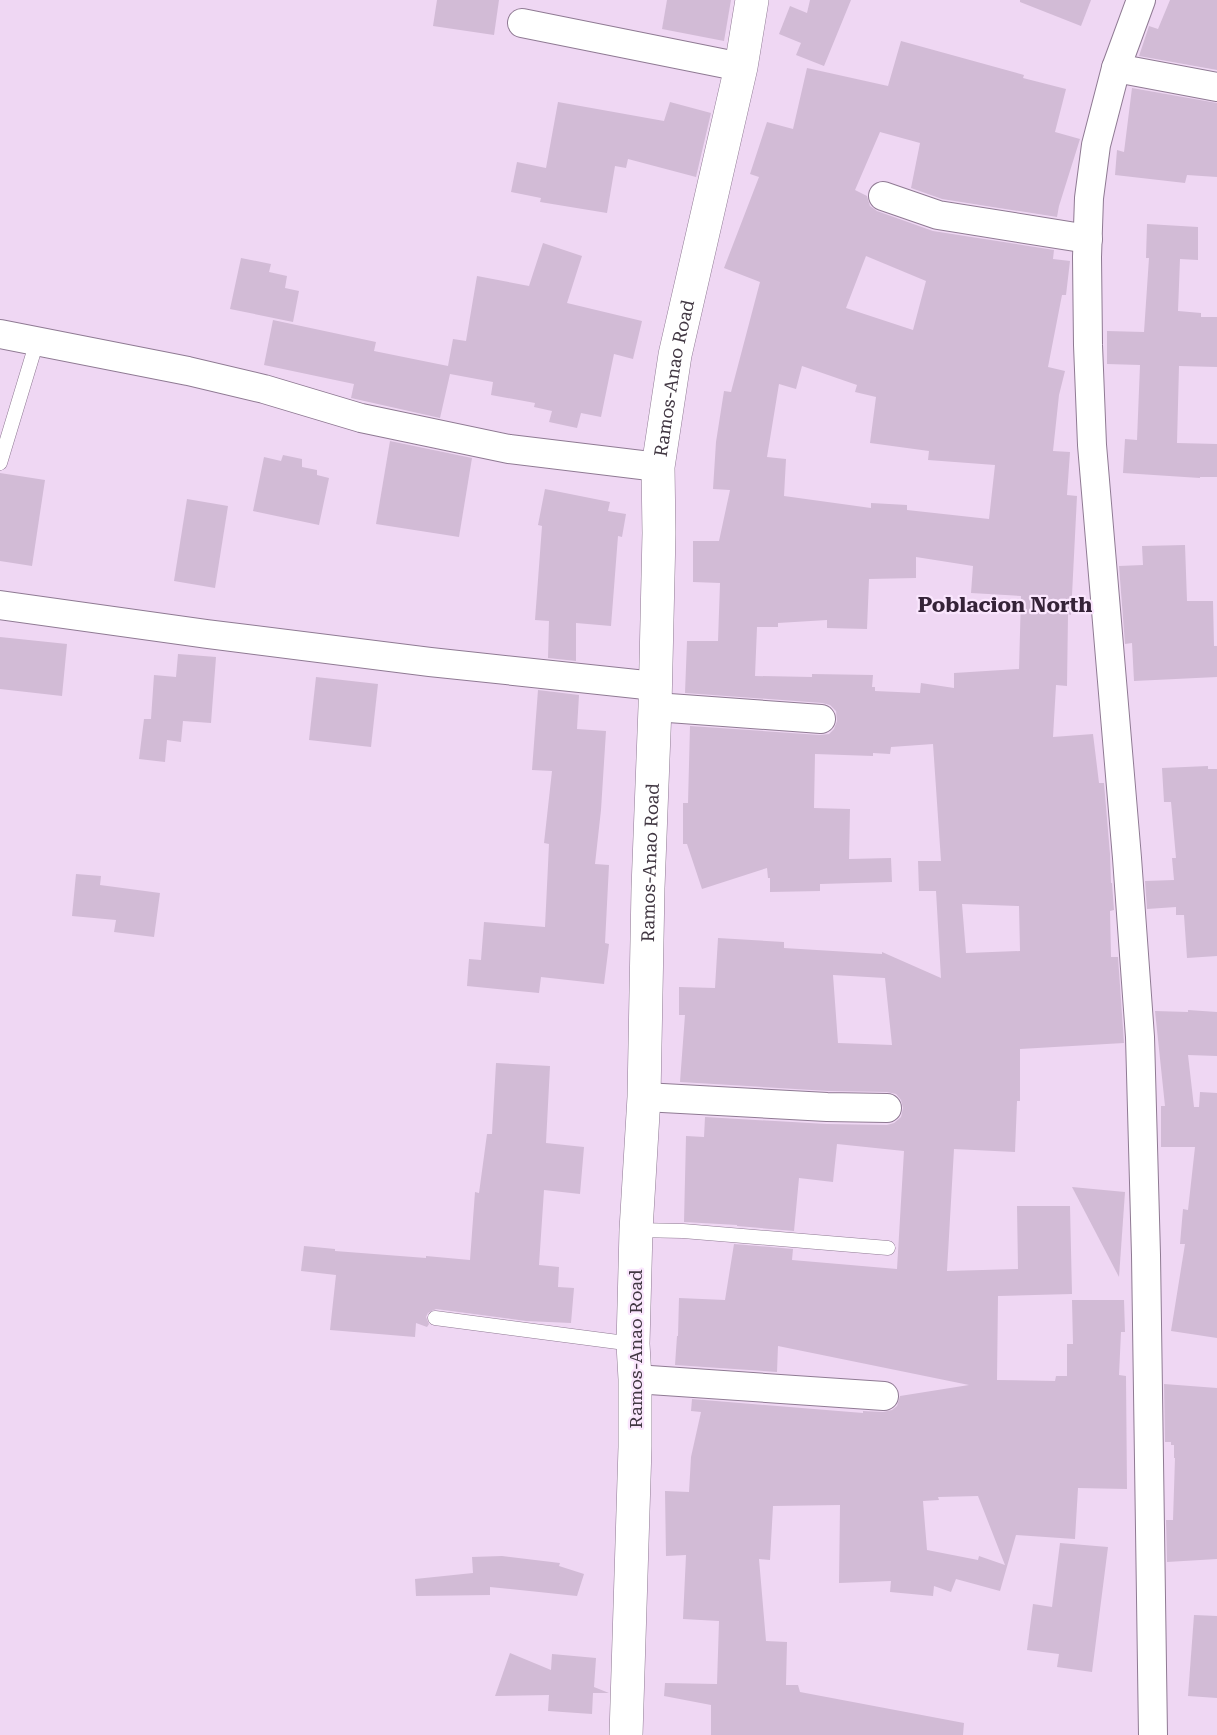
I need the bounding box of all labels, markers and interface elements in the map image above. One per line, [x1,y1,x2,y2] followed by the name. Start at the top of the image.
[649,297,698,458] street label: Ramos-Anao Road
[918,593,1092,617] district label: Poblacion North
[636,782,663,942] street label: Ramos-Anao Road
[625,1269,646,1428] street label: Ramos-Anao Road

